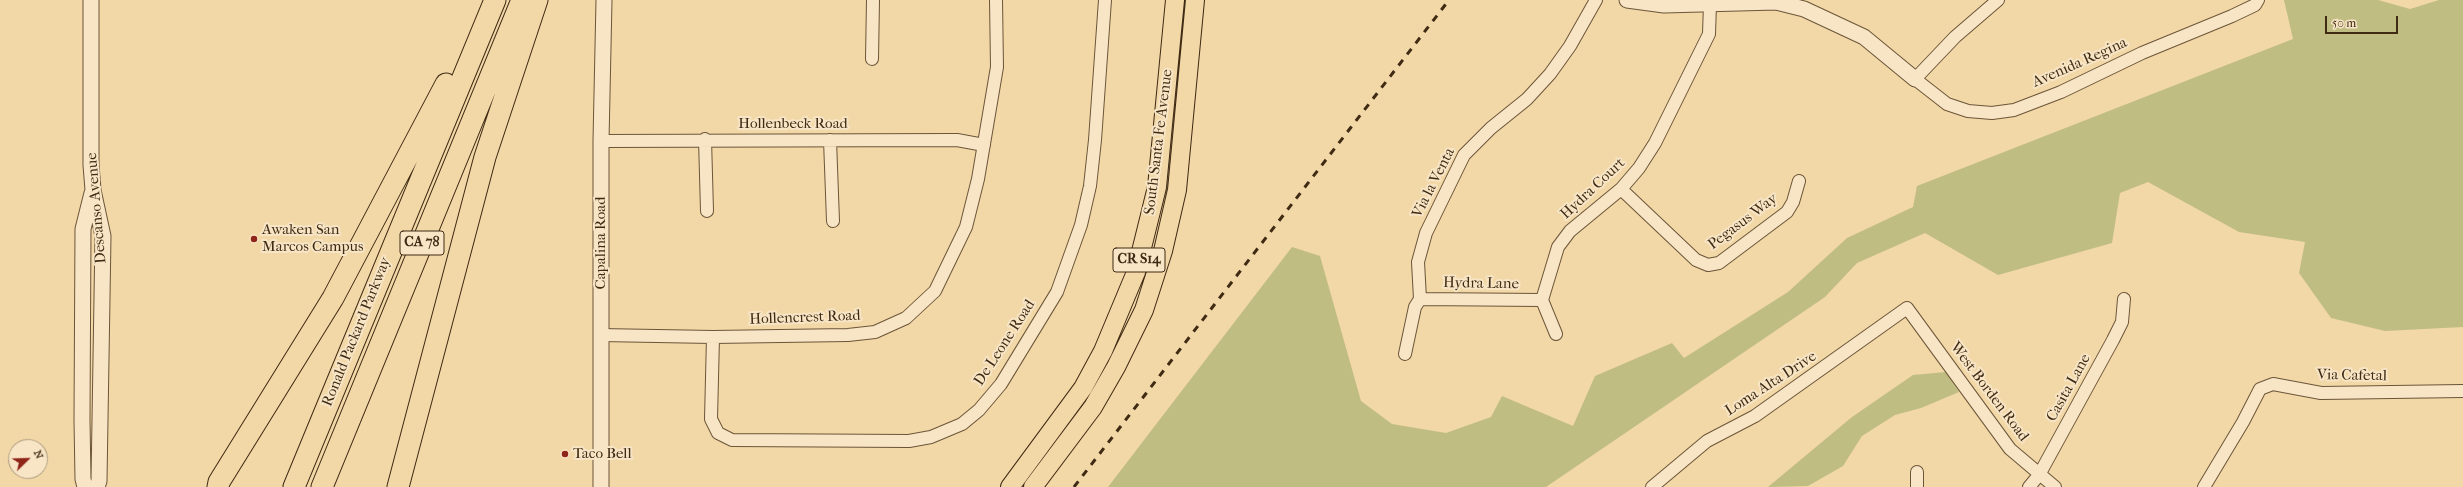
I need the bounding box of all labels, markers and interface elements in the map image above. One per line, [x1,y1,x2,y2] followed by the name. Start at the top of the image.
[2327,8,2400,34] scale bar
[2332,16,2356,30] text: 50 m
[2030,34,2130,92] street label: Avenida Regina
[1141,68,1177,216] street label: South Santa Fe Avenue
[738,115,848,133] street label: Hollenbeck Road
[1409,145,1459,221] street label: Via la Venta
[83,152,111,264] street label: Descanso Avenue
[1557,155,1629,223] street label: Hydra Court
[1705,190,1781,254] street label: Pegasus Way
[592,197,610,289] street label: Capalina Road
[262,221,364,256] place label: Awaken San Marcos Campus
[400,231,444,255] road number: CA 78
[249,234,259,244] marker: Awaken San Marcos Campus
[1113,248,1165,272] road number: CR S14
[319,255,395,409] street label: Ronald Packard Parkway
[1443,274,1519,294] street label: Hydra Lane
[971,297,1039,389] street label: De Leone Road
[749,307,861,329] street label: Hollencrest Road
[1946,339,2032,445] street label: West Borden Road
[1722,348,1820,420] street label: Loma Alta Drive
[2043,351,2095,425] street label: Casita Lane
[2317,366,2387,386] street label: Via Cafetal
[8,439,48,479] north arrow
[573,445,632,463] place label: Taco Bell
[31,448,46,461] text: N
[560,449,570,459] marker: Taco Bell

